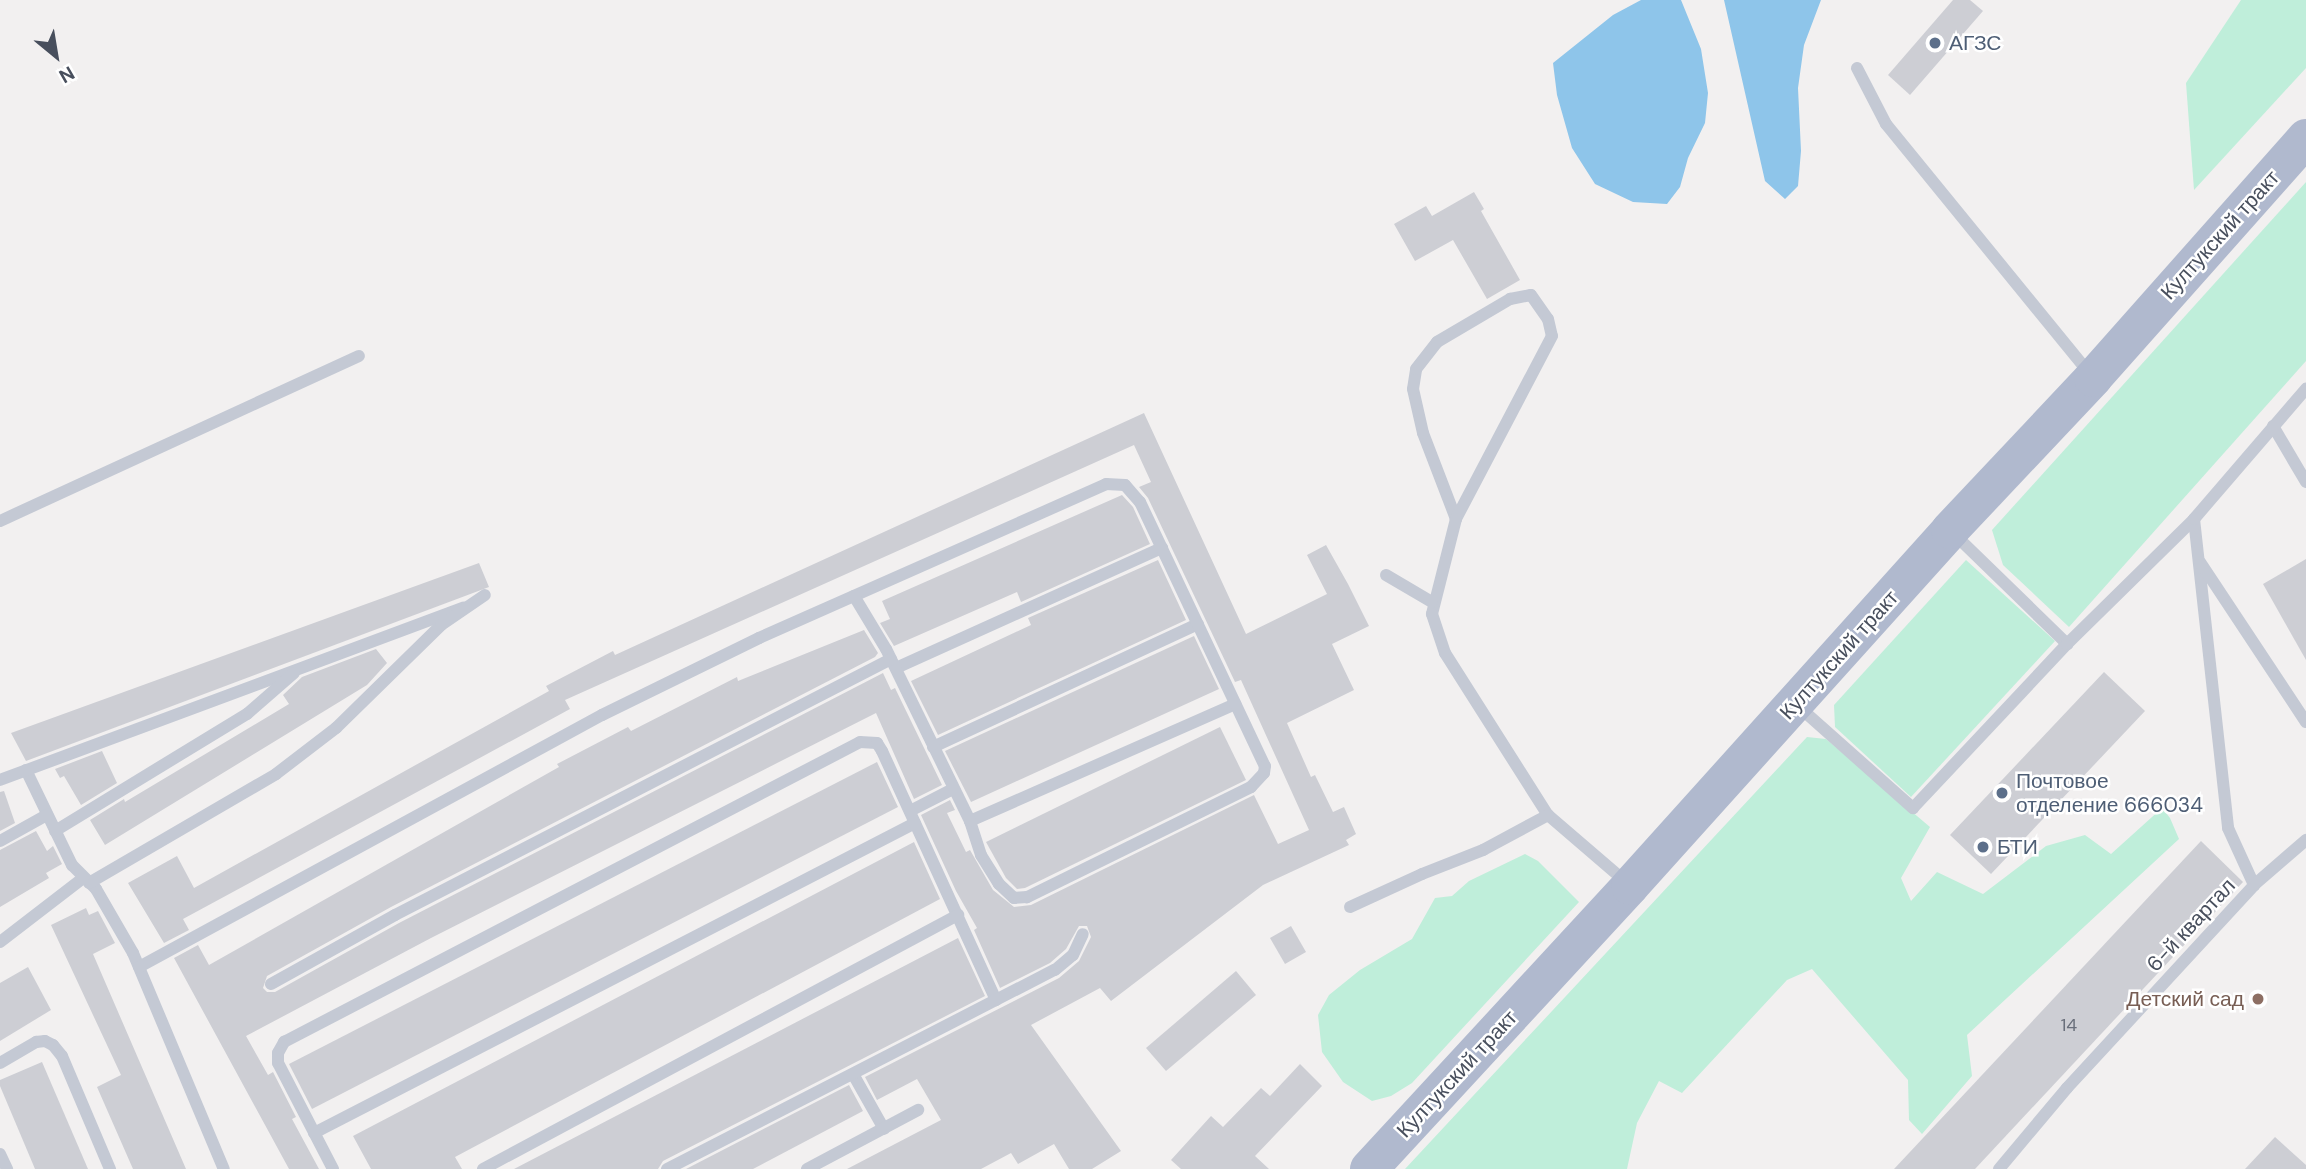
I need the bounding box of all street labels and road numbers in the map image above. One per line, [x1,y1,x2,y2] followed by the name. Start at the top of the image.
[2155,165,2285,305] street label: Култукский тракт
[1774,585,1904,725] street label: Култукский тракт
[2141,873,2241,977] street label: 6-й квартал
[1392,1005,1522,1143] street label: Култукский тракт

